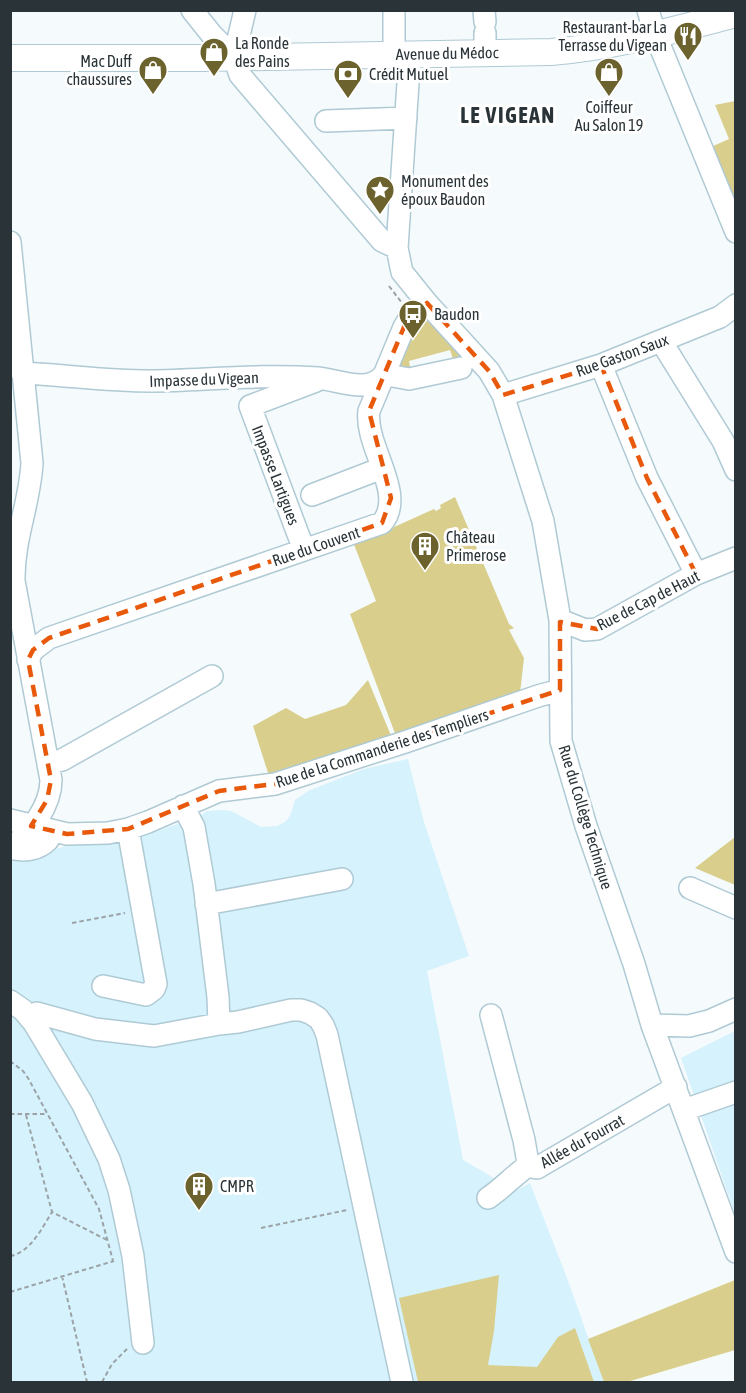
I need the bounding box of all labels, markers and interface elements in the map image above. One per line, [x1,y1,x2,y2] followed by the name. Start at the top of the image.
[558,18,667,55] place label: Restaurant-bar La Terrasse du Vigean
[672,20,704,62] restaurant icon: Restaurant-bar La Terrasse du Vigean
[235,34,290,70] place label: La Ronde des Pains
[198,36,230,78] shop icon: La Ronde des Pains
[395,43,499,63] street label: Avenue du Médoc
[66,52,132,88] place label: Mac Duff chaussures
[137,54,169,96] shop icon: Mac Duff chaussures
[593,56,625,98] shop icon: Coiffeur Au Salon 19
[332,58,364,100] bank icon: Crédit Mutuel
[369,65,449,83] place label: Crédit Mutuel
[575,98,643,134] place label: Coiffeur Au Salon 19
[460,102,556,128] district label: LE VIGEAN
[401,172,489,209] place label: Monument des époux Baudon
[364,174,396,216] place icon: Monument des époux Baudon
[397,298,429,340] bus stop icon: Baudon
[434,305,480,323] place label: Baudon
[573,330,671,380] street label: Rue Gaston Saux
[149,368,259,391] street label: Impasse du Vigean
[248,423,303,528] street label: Impasse Lartigues
[270,523,362,569] street label: Rue du Couvent
[446,528,506,564] place label: Château Primerose
[409,530,441,572] building icon: Château Primerose
[594,566,703,635] street label: Rue de Cap de Haut
[273,705,491,792] street label: Rue de la Commanderie des Templiers
[555,743,617,892] street label: Rue du Collège Technique
[537,1110,627,1171] street label: Allée du Fourrat
[183,1170,215,1212] building icon: CMPR
[220,1177,254,1195] place label: CMPR

